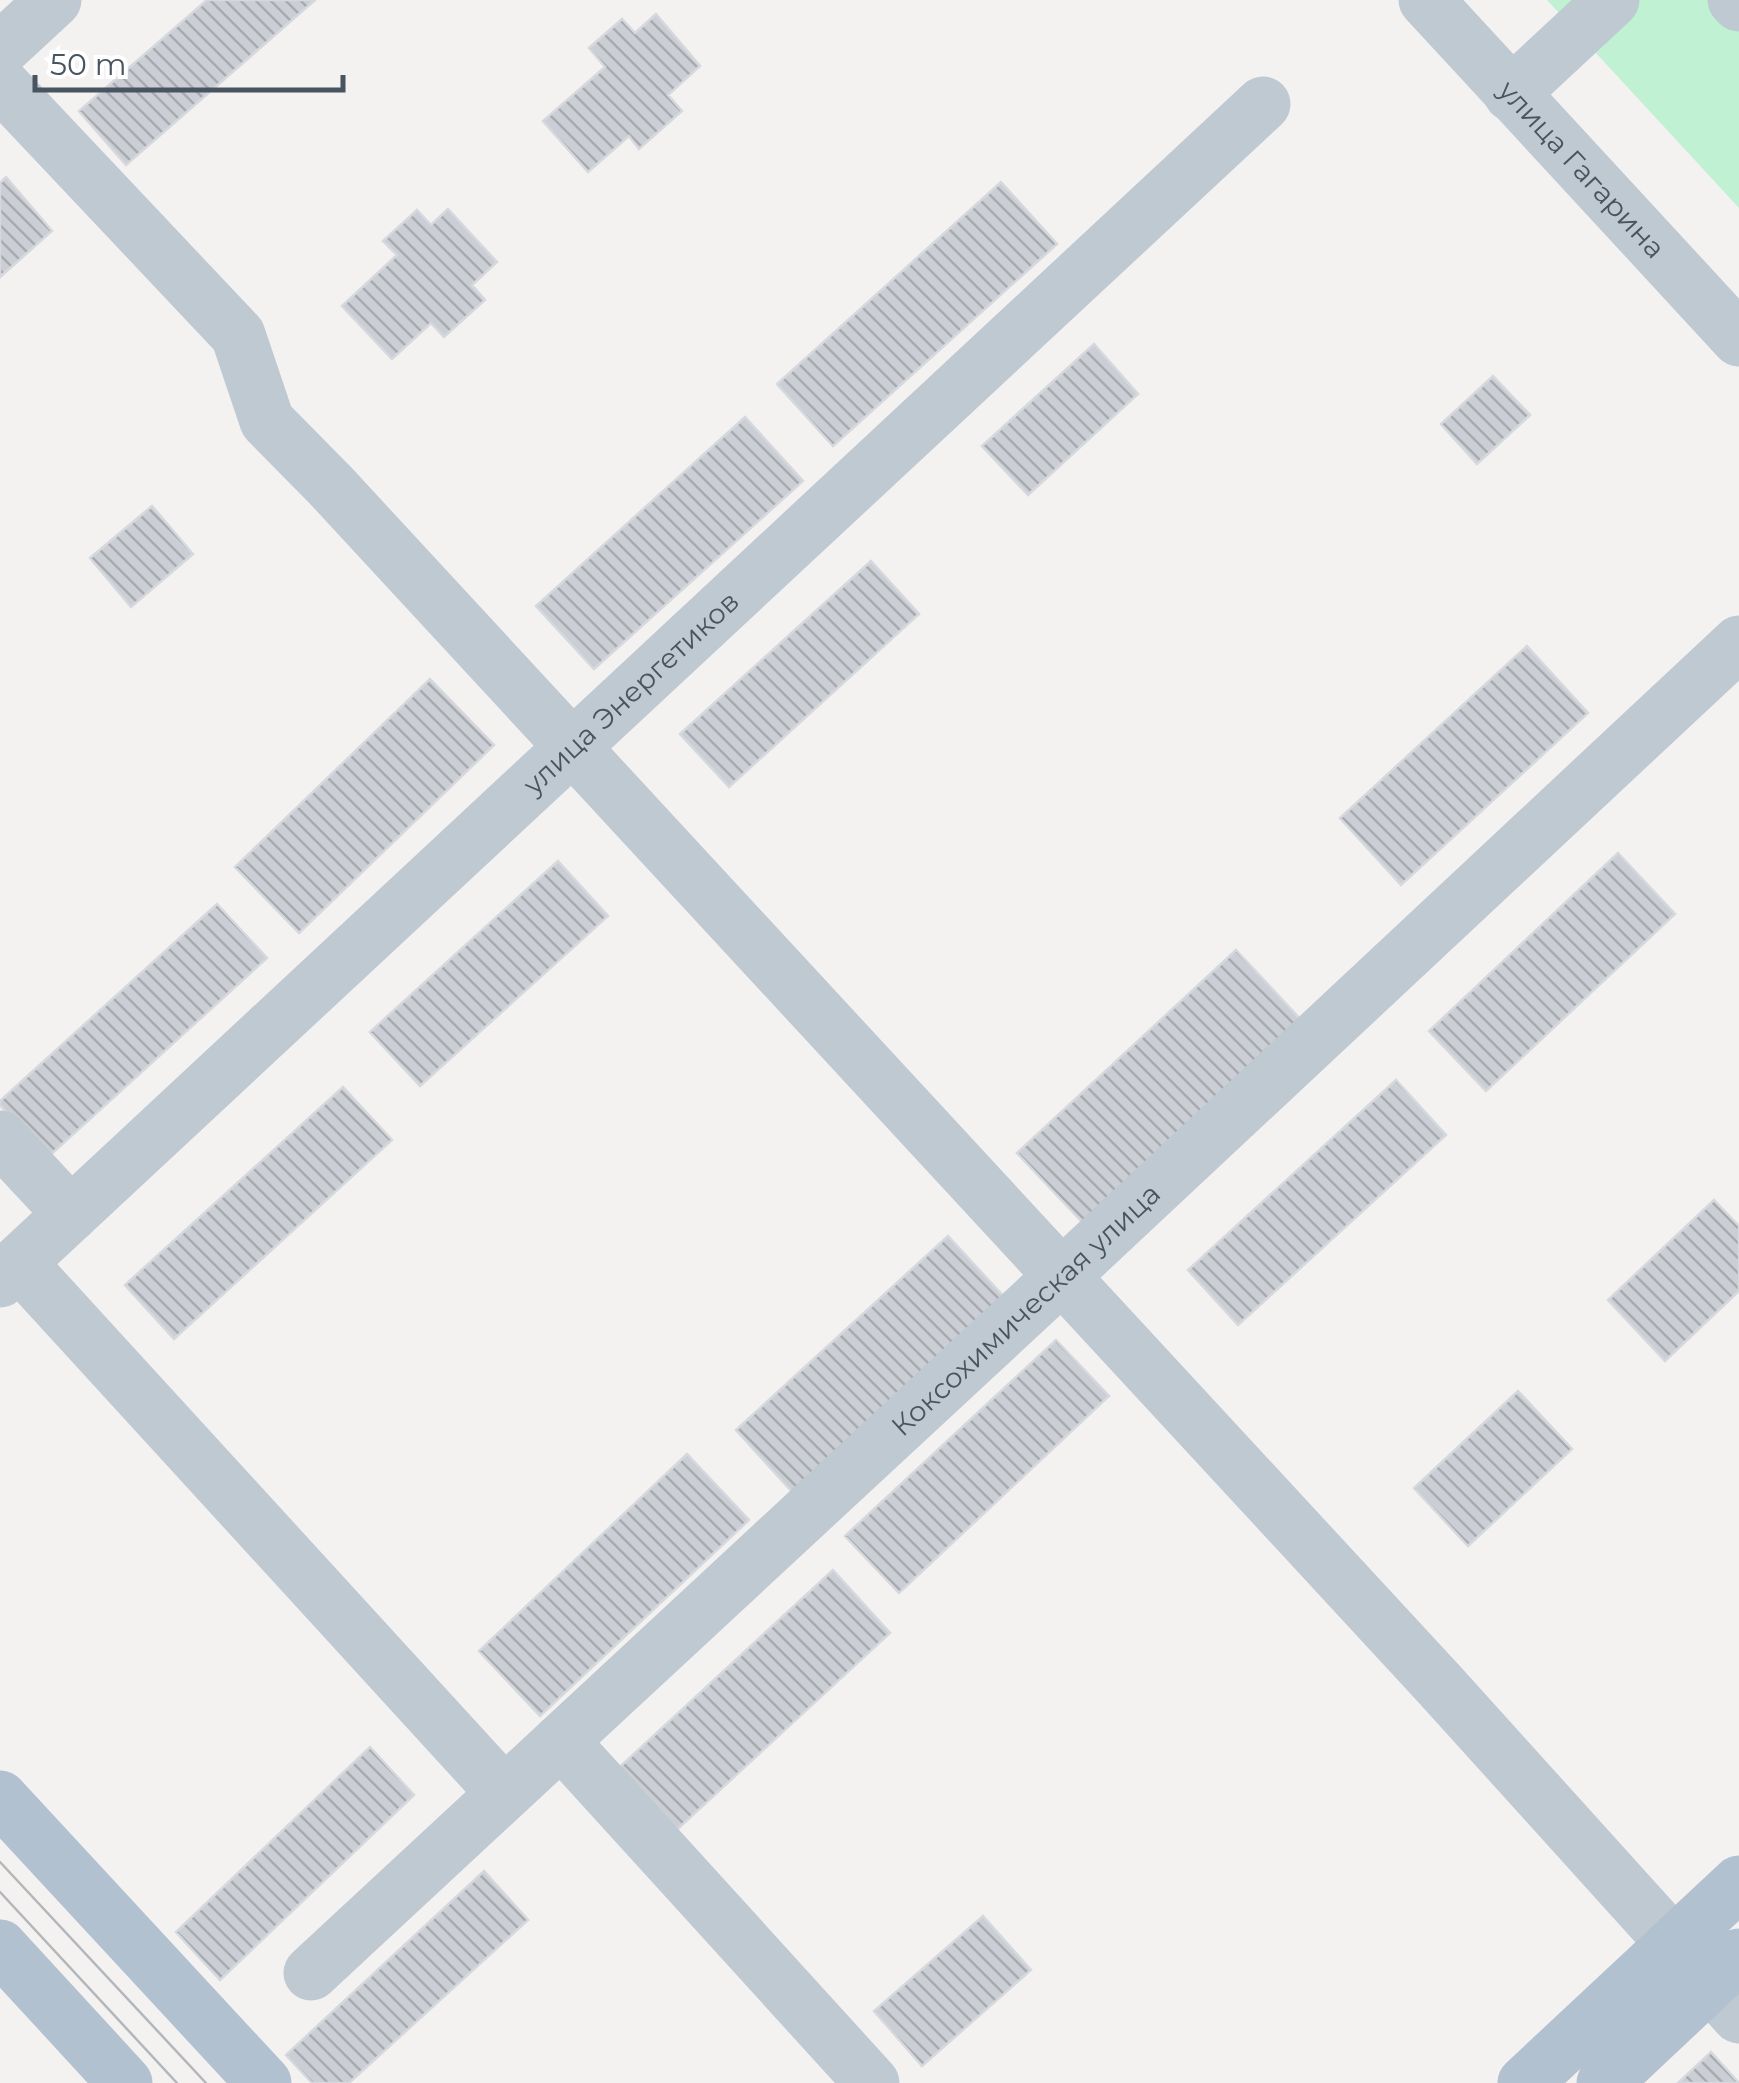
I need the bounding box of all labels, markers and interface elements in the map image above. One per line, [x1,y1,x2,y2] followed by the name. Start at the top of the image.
[35,30,342,92] scale bar
[50,46,127,83] text: 50 m
[1491,72,1672,265] street label: улица Гагарина
[515,584,746,802] street label: улица Энергетиков
[884,1176,1167,1443] street label: Коксохимическая улица

